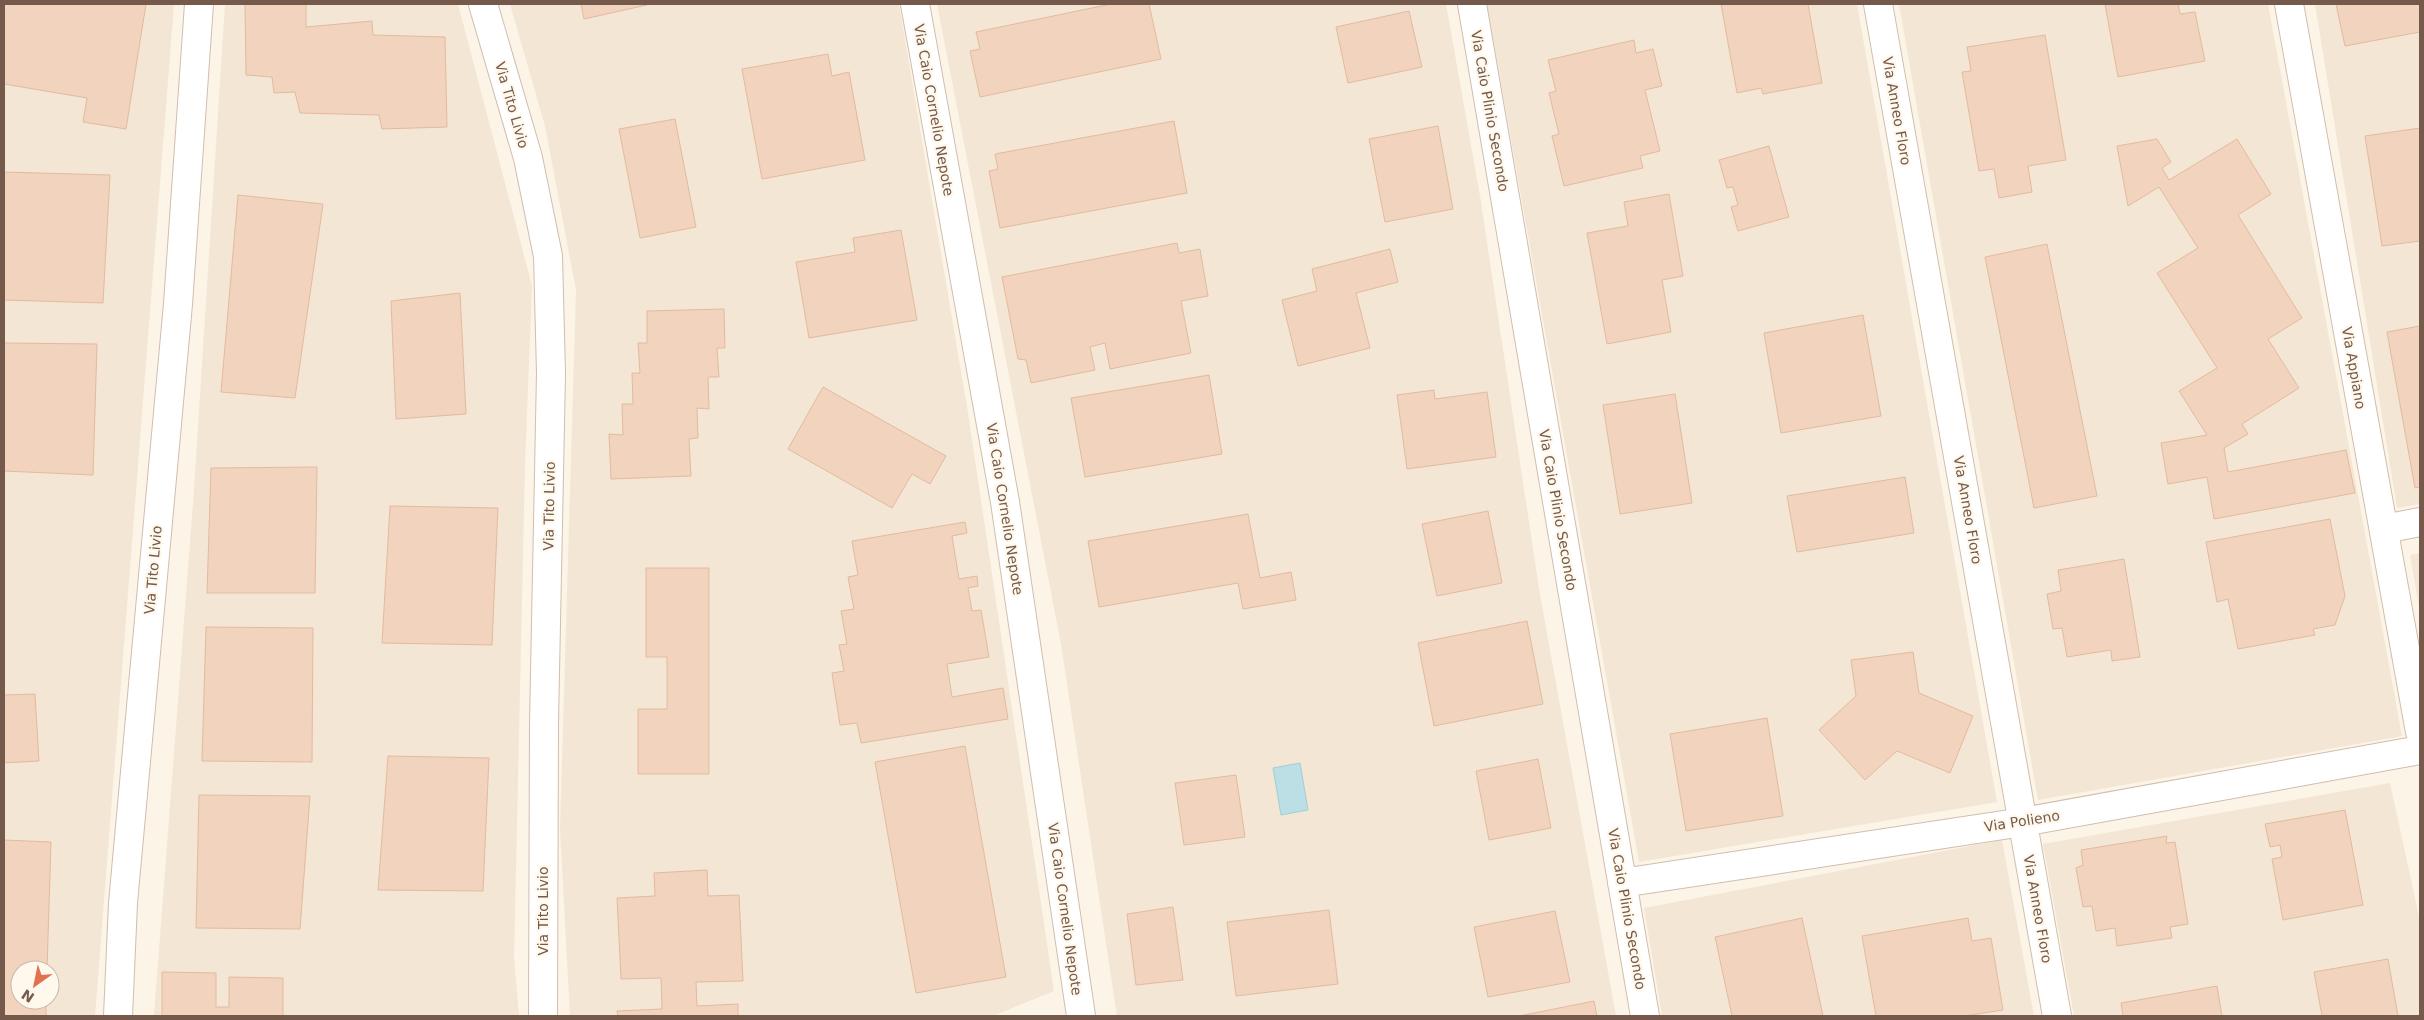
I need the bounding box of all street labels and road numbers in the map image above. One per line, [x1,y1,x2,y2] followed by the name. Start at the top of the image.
[911,23,957,197] street label: Via Caio Cornelio Nepote
[1468,29,1512,193] street label: Via Caio Plinio Secondo
[1880,56,1914,166] street label: Via Anneo Floro
[492,60,532,150] street label: Via Tito Livio
[2339,326,2369,410] street label: Via Appiano
[983,422,1027,596] street label: Via Caio Cornelio Nepote
[1536,428,1580,592] street label: Via Caio Plinio Secondo
[1951,455,1985,565] street label: Via Anneo Floro
[540,461,558,551] street label: Via Tito Livio
[141,525,165,615] street label: Via Tito Livio
[1983,807,2061,835] street label: Via Polieno
[1045,822,1085,996] street label: Via Caio Cornelio Nepote
[1605,827,1649,991] street label: Via Caio Plinio Secondo
[2021,854,2055,964] street label: Via Anneo Floro
[535,866,551,956] street label: Via Tito Livio

